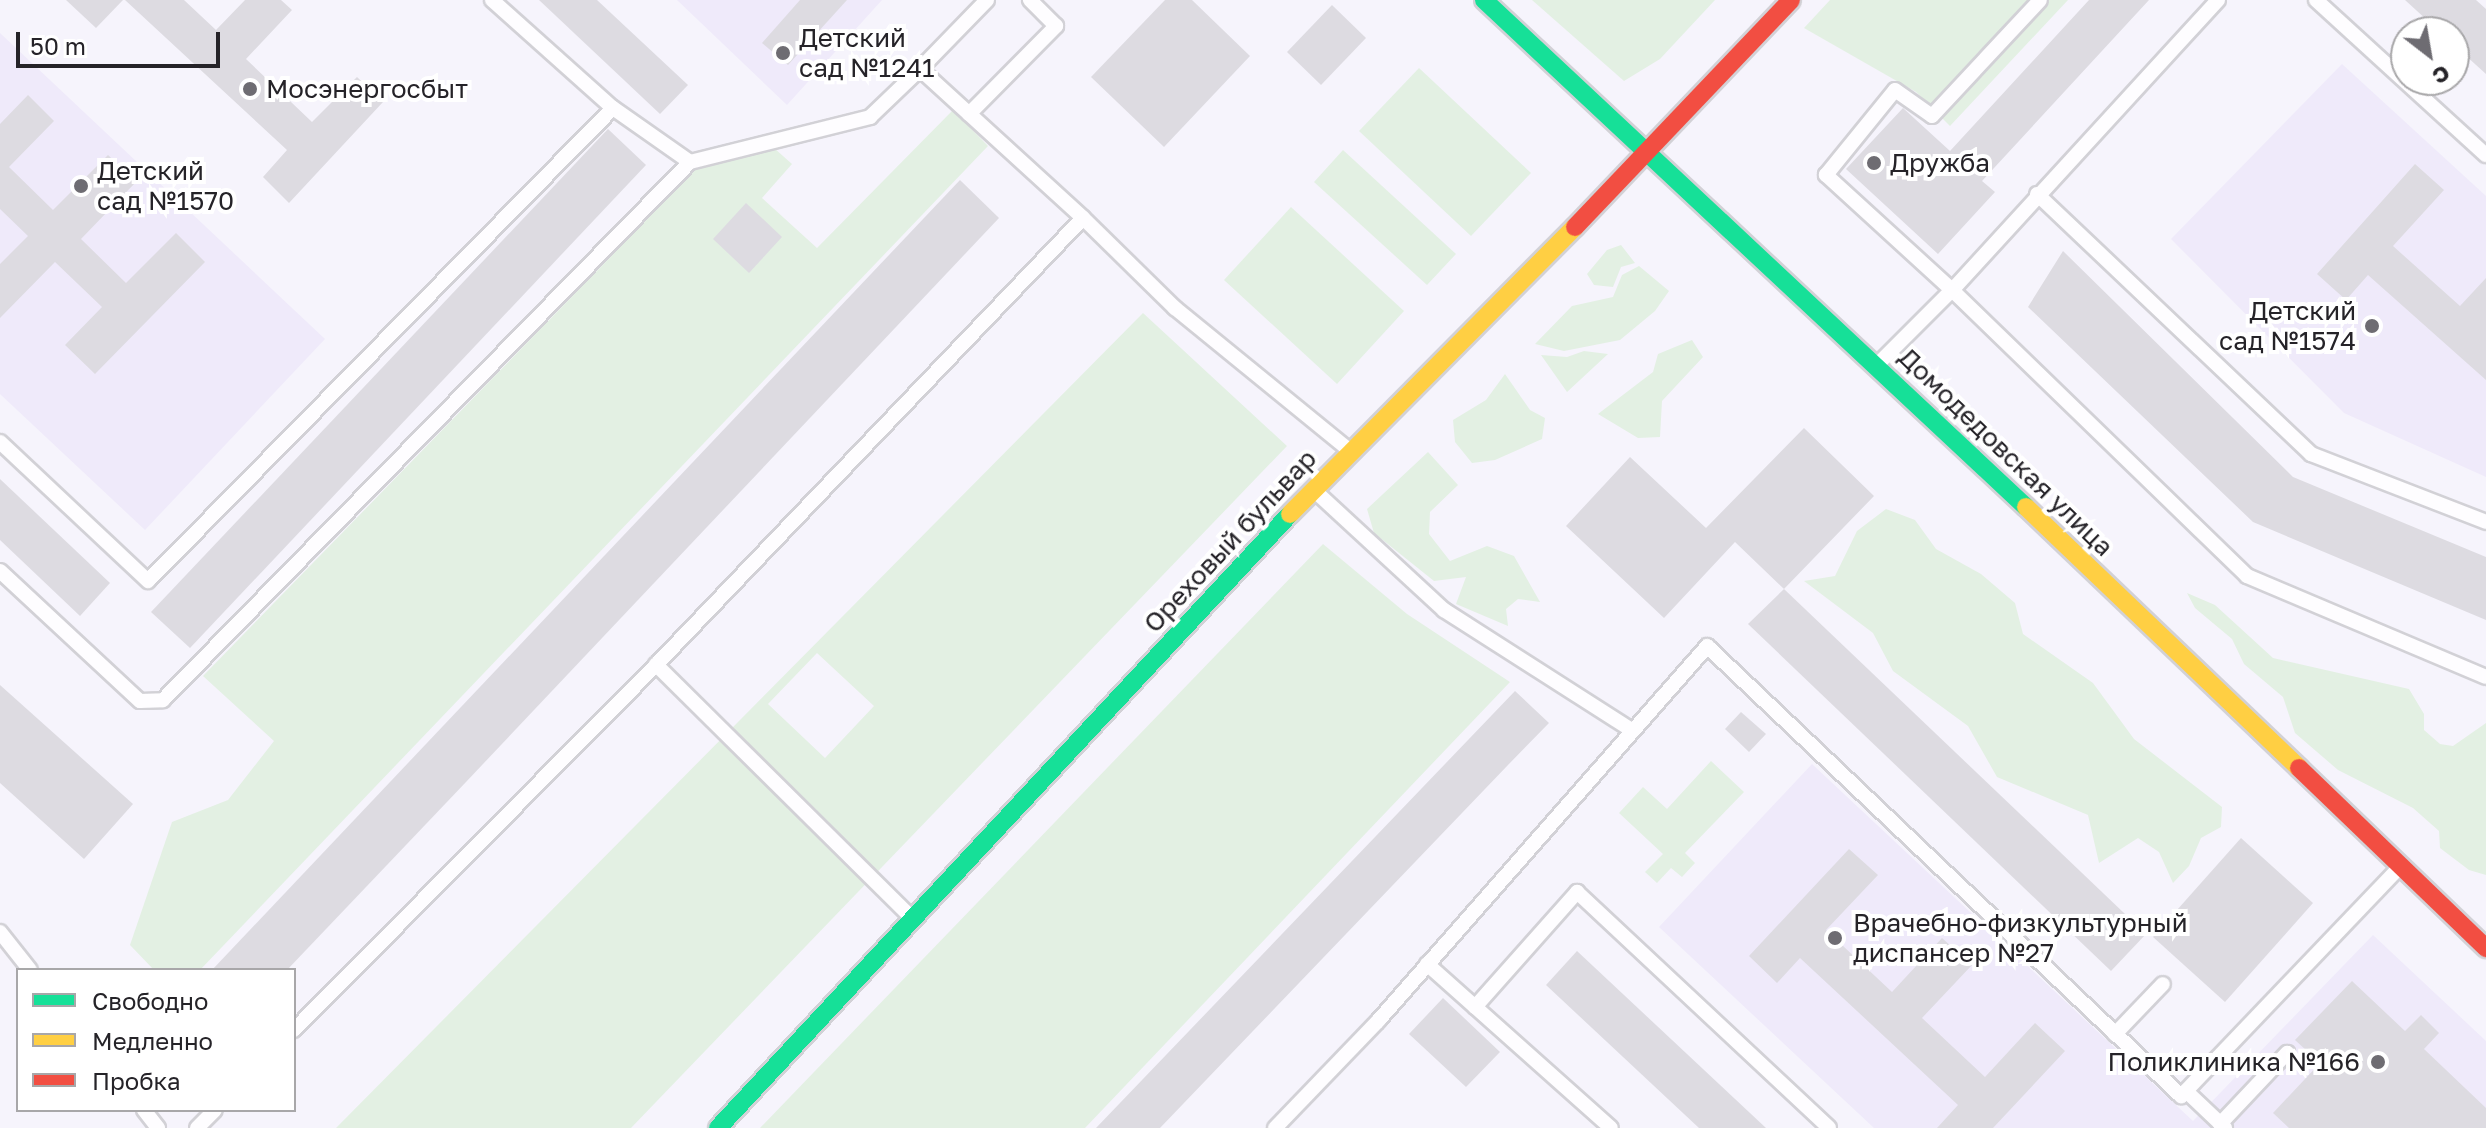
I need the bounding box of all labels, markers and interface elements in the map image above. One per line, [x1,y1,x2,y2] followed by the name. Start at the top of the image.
[20,16,224,66] scale bar
[2390,16,2470,96] north arrow
[799,22,935,84] place label: Детский сад №1241
[30,31,86,60] text: 50 m
[774,44,792,62] marker: Детский сад №1241
[2428,60,2455,91] text: С
[266,73,468,105] place label: Мосэнергосбыт
[241,80,259,98] marker: Мосэнергосбыт
[1890,147,1990,179] place label: Дружба
[1865,154,1883,172] marker: Дружба
[97,155,234,216] place label: Детский сад №1570
[72,177,90,195] marker: Детский сад №1570
[2219,295,2356,356] place label: Детский сад №1574
[2363,317,2381,335] marker: Детский сад №1574
[1892,341,2120,563] street label: Домодедовская улица
[1137,443,1323,639] street label: Ореховый бульвар
[1853,907,2187,968] place label: Врачебно-физкультурный диспансер №27
[1824,927,1846,949] marker: Врачебно-физкультурный диспансер №27
[16,968,296,1112] legend
[92,986,208,1015] text: Свободно
[92,1026,213,1055] text: Медленно
[2107,1046,2360,1078] place label: Поликлиника №166
[2367,1051,2389,1073] marker: Поликлиника №166
[92,1066,181,1095] text: Пробка

